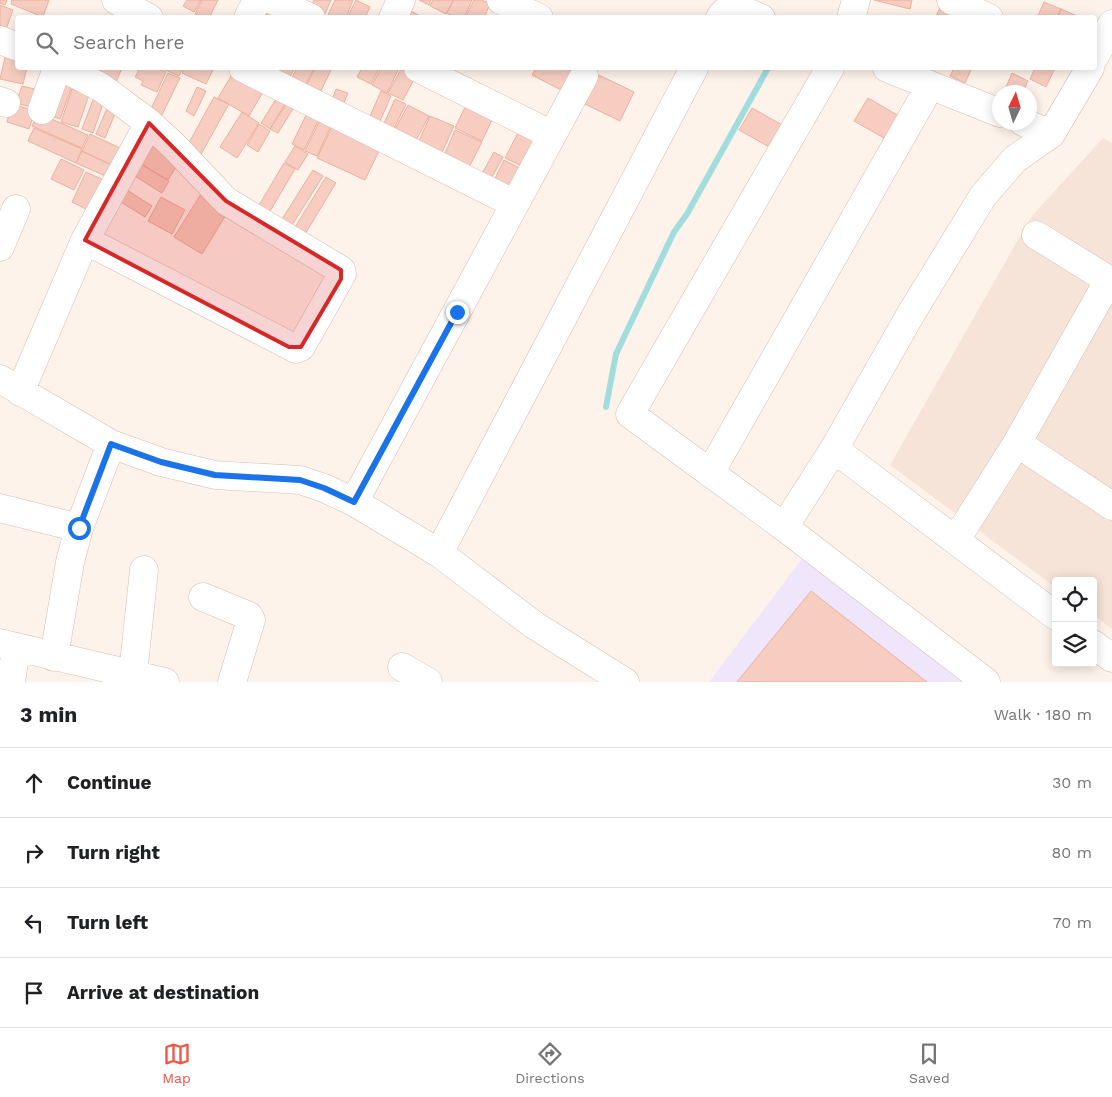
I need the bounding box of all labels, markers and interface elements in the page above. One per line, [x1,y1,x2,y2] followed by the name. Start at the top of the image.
[15,15,1097,70] search box
[33,29,61,57] icon: search
[73,31,184,54] text: Search here
[992,85,1037,130] north arrow
[446,301,469,324] route end
[68,517,91,540] route start
[1052,577,1097,667] map controls
[1052,577,1097,622] button: locate
[1052,622,1097,667] button: layers
[20,702,77,727] text: 3 min
[994,705,1092,724] text: Walk · 180 m
[20,769,48,797] icon: ahead
[67,771,151,794] text: Continue
[1052,773,1092,792] text: 30 m
[20,839,48,867] icon: right
[67,841,160,864] text: Turn right
[1051,843,1092,862] text: 80 m
[20,909,48,937] icon: left
[67,911,148,934] text: Turn left
[1053,913,1092,932] text: 70 m
[20,979,48,1007] icon: arrive
[67,981,259,1004] text: Arrive at destination
[162,1040,191,1086] tab: Map
[515,1040,585,1086] tab: Directions
[909,1040,950,1086] tab: Saved

